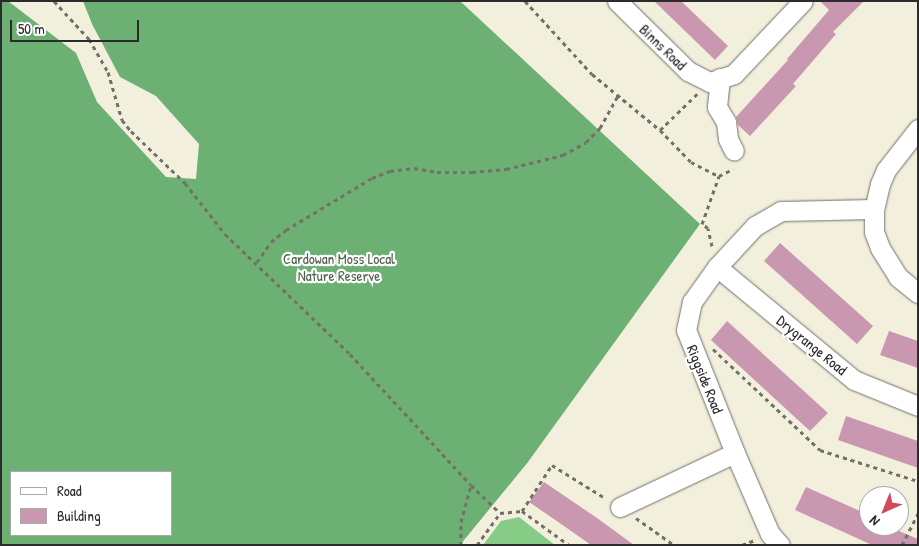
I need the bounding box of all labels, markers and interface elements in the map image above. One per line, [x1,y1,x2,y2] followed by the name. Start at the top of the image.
[12,10,141,42] scale bar
[18,18,45,39] text: 50 m
[636,20,690,74] street label: Binns Road
[283,249,395,284] park label: Cardowan Moss Local Nature Reserve
[773,311,851,379] street label: Drygrange Road
[683,342,727,416] street label: Riggside Road
[10,471,172,536] legend
[57,480,82,501] text: Road
[859,486,909,536] north arrow
[57,505,101,526] text: Building
[865,512,883,531] text: N

